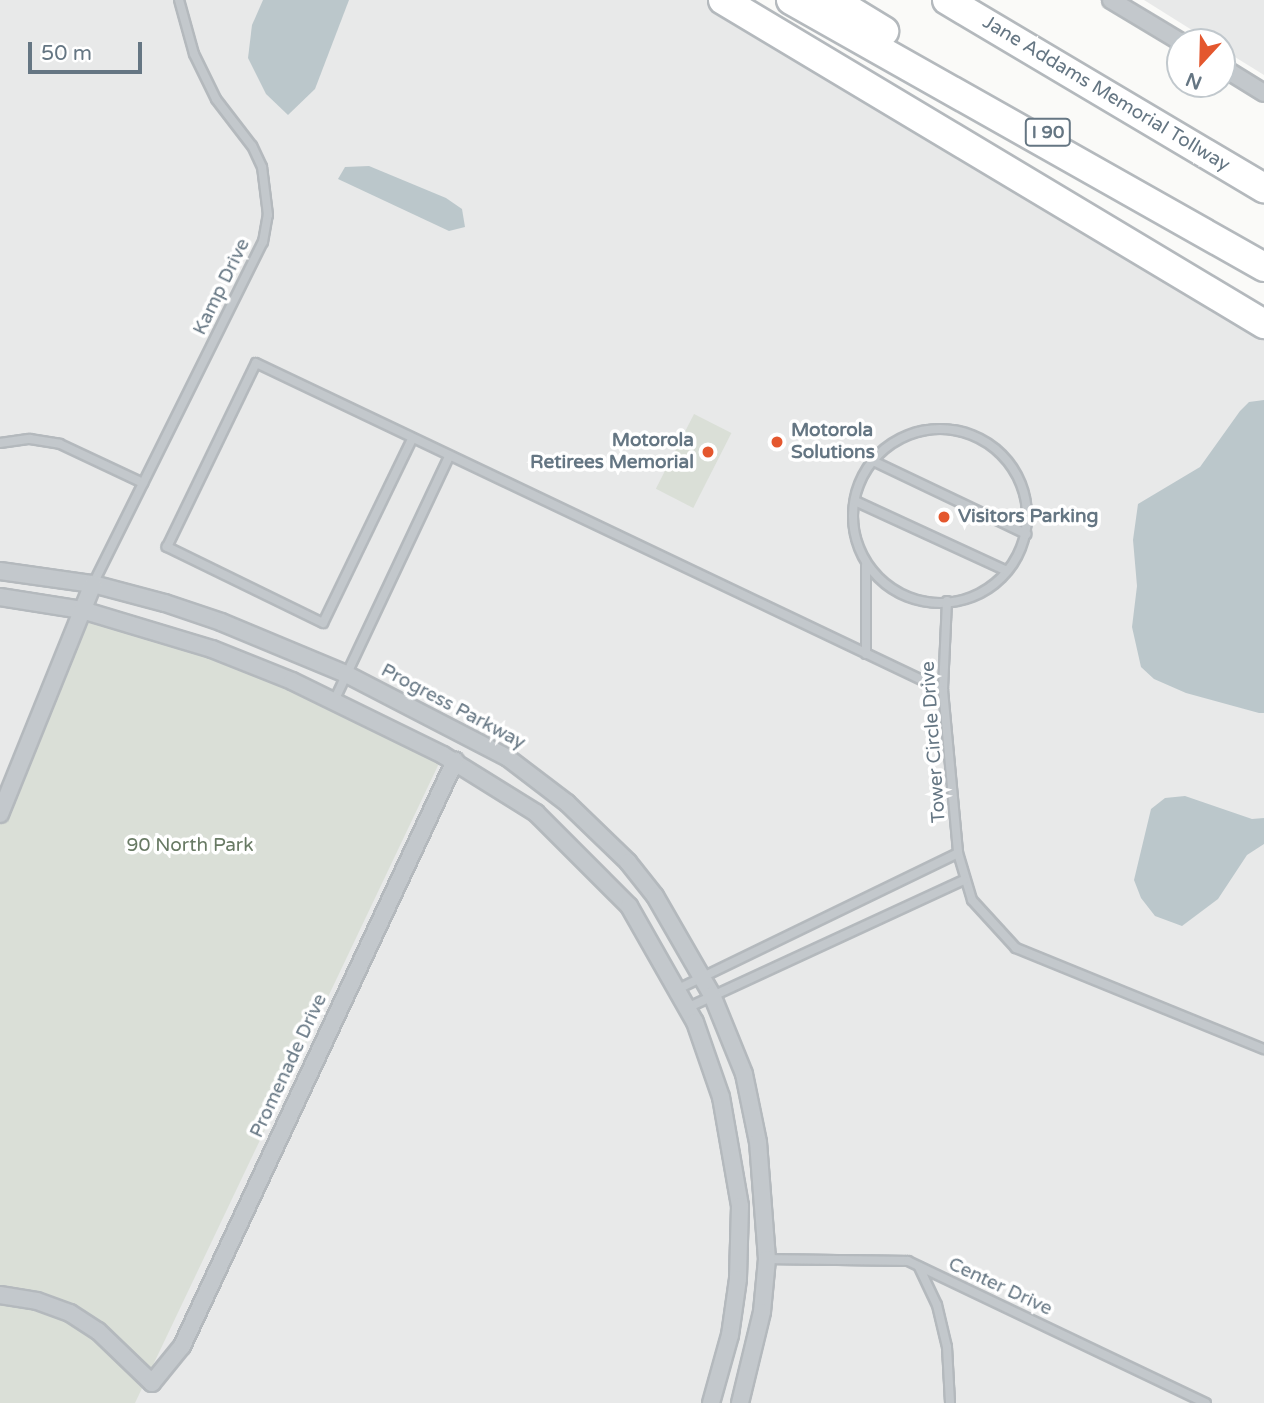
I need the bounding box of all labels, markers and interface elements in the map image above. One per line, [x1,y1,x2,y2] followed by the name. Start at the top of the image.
[978,11,1234,177] street label: Jane Addams Memorial Tollway
[32,28,145,72] scale bar
[1166,28,1236,98] north arrow
[41,41,92,66] text: 50 m
[1183,68,1205,94] text: N
[1024,118,1072,146] road number: I 90
[189,235,255,339] street label: Kamp Drive
[791,420,875,464] place label: Motorola Solutions
[530,430,694,474] place label: Motorola Retirees Memorial
[769,434,785,450] marker: Motorola Solutions
[700,444,716,460] marker: Motorola Retirees Memorial
[958,506,1098,528] place label: Visitors Parking
[936,509,952,525] marker: Visitors Parking
[377,659,529,755] street label: Progress Parkway
[917,660,951,824] street label: Tower Circle Drive
[127,835,253,857] park label: 90 North Park
[246,990,332,1142] street label: Promenade Drive
[944,1253,1056,1321] street label: Center Drive

